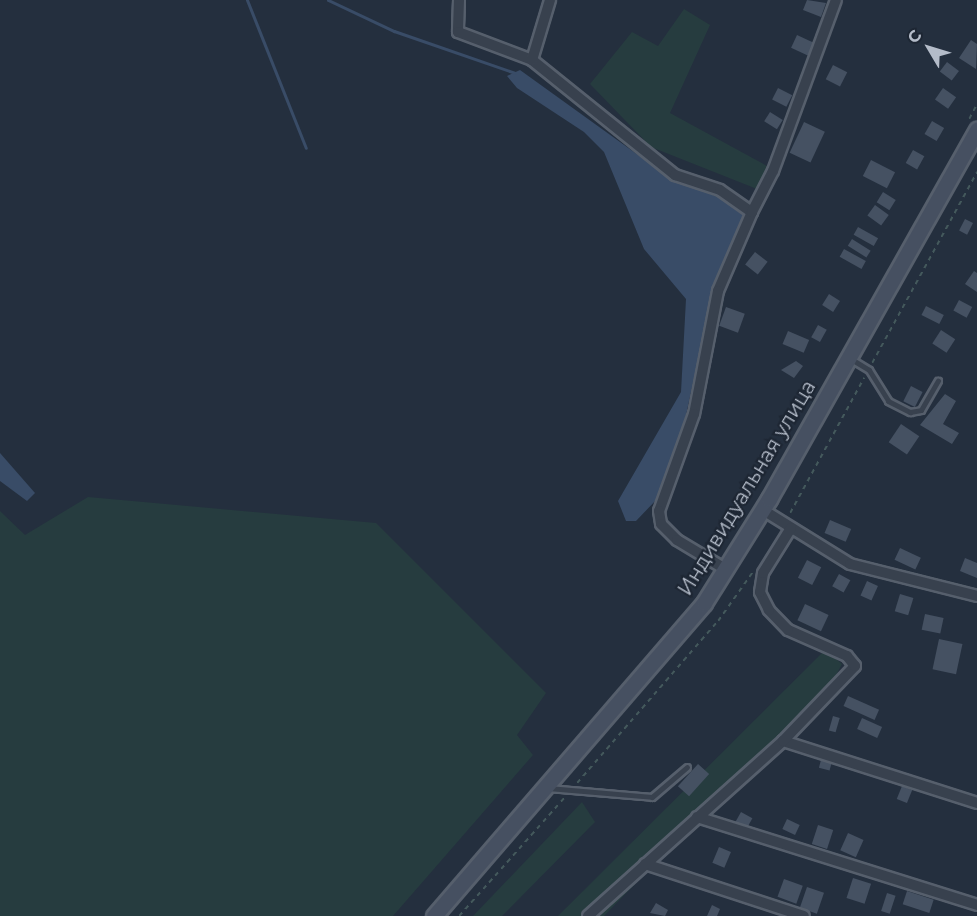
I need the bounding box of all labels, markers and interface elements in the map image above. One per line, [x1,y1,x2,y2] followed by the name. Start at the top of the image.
[899,18,959,78] north arrow
[903,26,925,47] text: С
[673,376,821,600] street label: Индивидуальная улица

